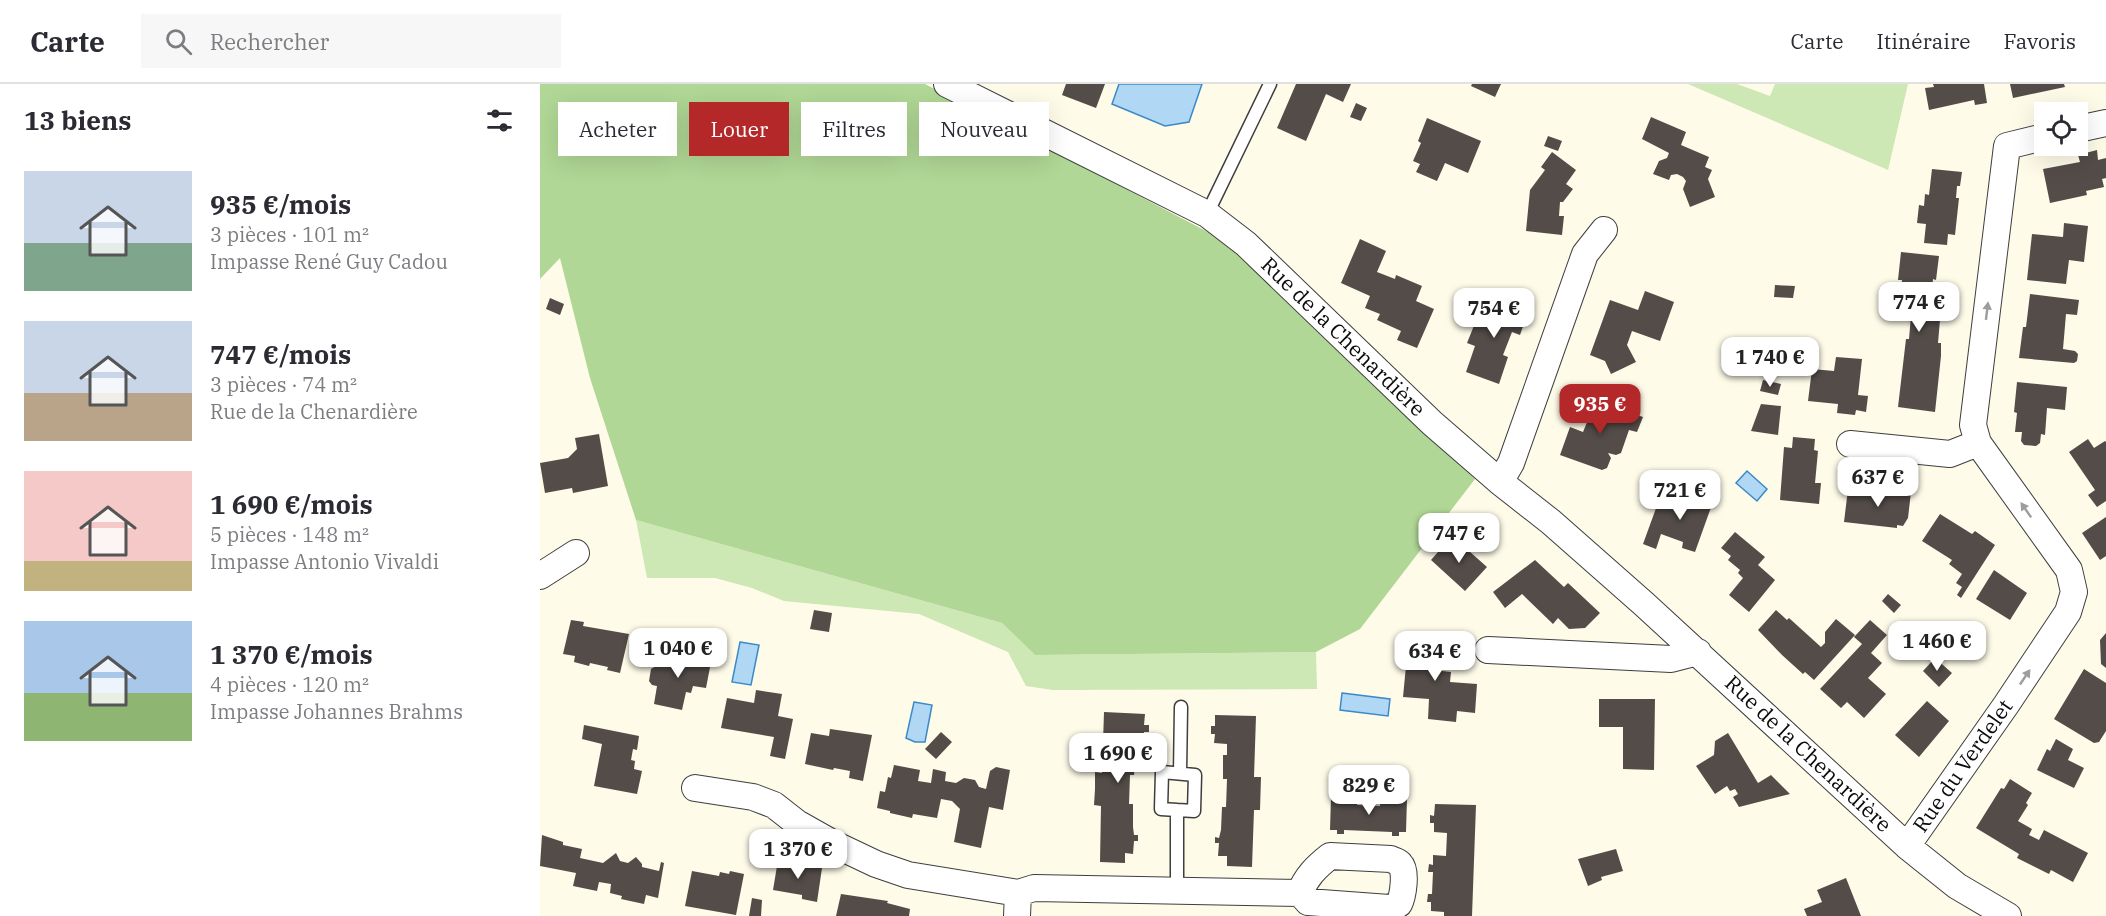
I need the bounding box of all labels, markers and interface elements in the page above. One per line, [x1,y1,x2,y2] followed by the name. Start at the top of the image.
[141,14,561,68] search box
[30,23,105,60] text: Carte
[162,25,195,58] icon: search
[210,27,329,56] text: Rechercher
[1790,27,1844,55] text: Carte
[1877,27,1970,55] text: Itinéraire
[2003,27,2076,55] text: Favoris
[558,102,677,156] chip: Acheter
[689,102,789,156] chip: Louer
[801,102,907,156] chip: Filtres
[919,102,1049,156] chip: Nouveau
[2034,102,2088,156] map controls
[2034,102,2088,156] button: locate
[24,103,131,137] text: 13 biens
[483,104,516,137] icon: filters
[210,187,351,221] text: 935 €/mois
[72,195,144,267] icon: home
[210,221,369,248] text: 3 pièces · 101 m²
[210,248,448,275] text: Impasse René Guy Cadou
[1256,250,1432,422] street label: Rue de la Chenardière
[1877,282,1961,333] pin: 774 €
[1452,288,1536,339] pin: 754 €
[1892,288,1946,315] text: 774 €
[1467,294,1521,321] text: 754 €
[1982,302,1991,321] one-way arrow
[210,337,351,371] text: 747 €/mois
[1715,337,1825,388] pin: 1 740 €
[1735,343,1805,370] text: 1 740 €
[72,345,144,417] icon: home
[210,371,357,398] text: 3 pièces · 74 m²
[1558,384,1642,435] pin: 935 €
[1573,390,1627,417] text: 935 €
[210,398,418,425] text: Rue de la Chenardière
[1836,457,1920,508] pin: 637 €
[1851,463,1905,490] text: 637 €
[1638,470,1722,521] pin: 721 €
[1653,476,1707,503] text: 721 €
[210,487,373,521] text: 1 690 €/mois
[72,495,144,567] icon: home
[2020,503,2032,519] one-way arrow
[1417,513,1501,564] pin: 747 €
[1432,519,1486,546] text: 747 €
[210,521,369,548] text: 5 pièces · 148 m²
[210,548,439,575] text: Impasse Antonio Vivaldi
[1882,621,1992,672] pin: 1 460 €
[1902,627,1972,654] text: 1 460 €
[623,628,733,679] pin: 1 040 €
[1393,631,1477,682] pin: 634 €
[643,634,713,661] text: 1 040 €
[210,637,373,671] text: 1 370 €/mois
[1408,637,1462,664] text: 634 €
[72,645,144,717] icon: home
[1719,669,1898,838] street label: Rue de la Chenardière
[2019,669,2030,685] one-way arrow
[210,671,369,698] text: 4 pièces · 120 m²
[1906,693,2018,837] street label: Rue du Verdelet
[210,698,463,725] text: Impasse Johannes Brahms
[1063,733,1173,784] pin: 1 690 €
[1083,739,1153,766] text: 1 690 €
[1327,765,1411,816] pin: 829 €
[1342,771,1396,798] text: 829 €
[743,829,853,880] pin: 1 370 €
[763,835,833,862] text: 1 370 €

